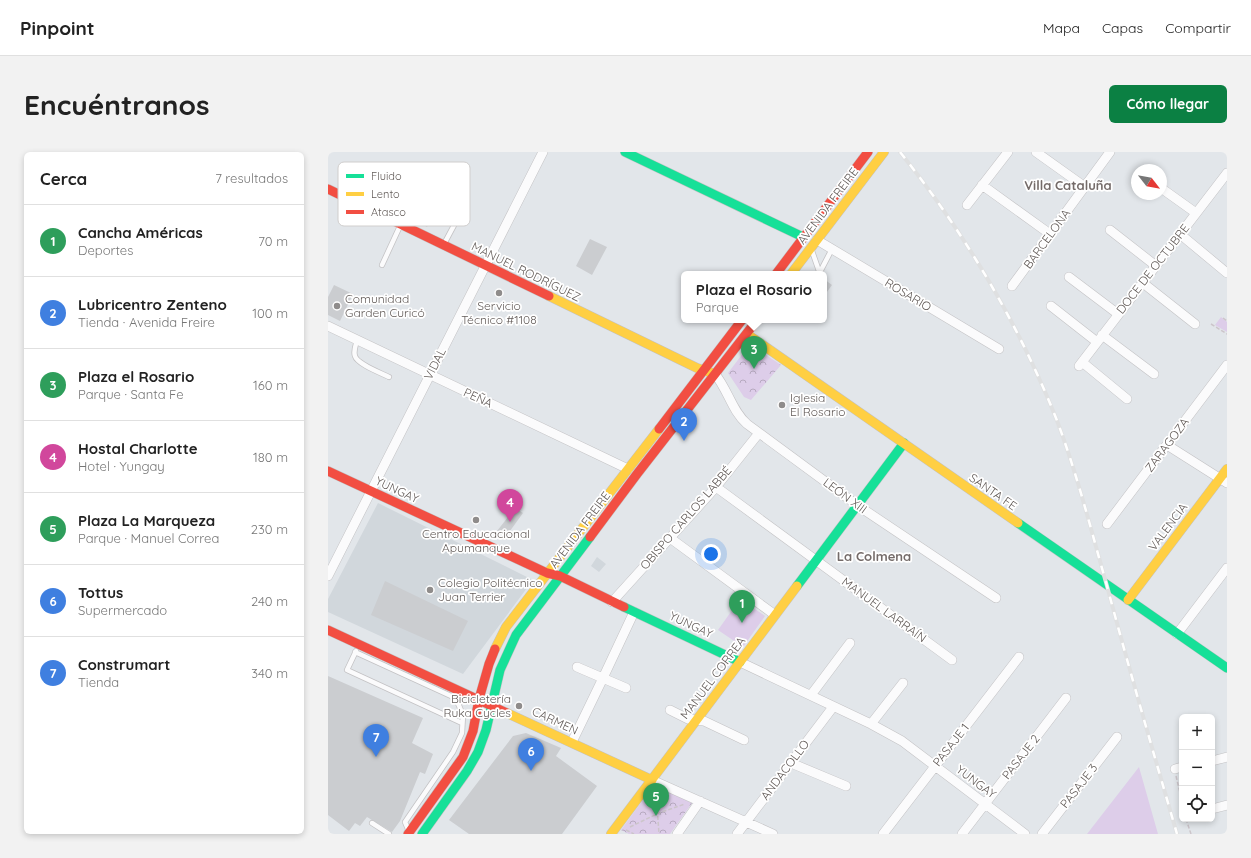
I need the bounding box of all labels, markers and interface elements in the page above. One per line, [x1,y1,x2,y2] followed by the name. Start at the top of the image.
[20,16,95,40] text: Pinpoint
[1043,19,1080,37] text: Mapa
[1102,19,1143,37] text: Capas
[1165,19,1231,37] text: Compartir
[1109,85,1227,123] button: Cómo llegar
[24,87,209,122] text: Encuéntranos
[338,162,470,226] legend
[794,164,861,247] street label: AVENIDA FREIRE
[1131,164,1167,200] north arrow
[40,168,87,189] text: Cerca
[371,169,402,183] text: Fluido
[215,170,288,186] text: 7 resultados
[1024,177,1112,193] district label: Villa Cataluña
[371,187,400,201] text: Lento
[371,205,406,219] text: Atasco
[1020,206,1073,271] street label: BARCELONA
[1113,221,1192,317] street label: DOCE DE OCTUBRE
[78,223,203,242] text: Cancha Américas
[50,233,56,249] text: 1
[258,233,288,249] text: 70 m
[469,239,584,305] street label: MANUEL RODRÍGUEZ
[78,242,133,258] text: Deportes
[681,271,827,323] popup
[882,275,934,314] street label: ROSARIO
[696,280,812,299] text: Plaza el Rosario
[494,288,504,298] marker: Servicio Técnico #1108
[345,291,425,320] place label: Comunidad Garden Curicó
[78,295,227,314] text: Lubricentro Zenteno
[461,298,537,327] place label: Servicio Técnico #1108
[696,299,739,315] text: Parque
[332,301,342,311] marker: Comunidad Garden Curicó
[49,305,57,321] text: 2
[252,305,288,321] text: 100 m
[78,314,215,330] text: Tienda · Avenida Freire
[741,336,767,369] pin: 3
[420,345,449,382] street label: VIDAL
[78,367,194,386] text: Plaza el Rosario
[50,377,56,393] text: 3
[253,377,288,393] text: 160 m
[461,384,495,411] street label: PEÑA
[78,386,184,402] text: Parque · Santa Fe
[790,390,846,419] place label: Iglesia El Rosario
[777,400,787,410] marker: Iglesia El Rosario
[671,408,697,441] pin: 2
[1141,414,1192,475] street label: ZARAGOZA
[78,439,198,458] text: Hostal Charlotte
[49,449,57,465] text: 4
[253,449,288,465] text: 180 m
[78,458,165,474] text: Hotel · Yungay
[637,463,735,572] street label: OBISPO CARLOS LABBÉ
[967,470,1020,513] street label: SANTA FE
[373,473,422,506] street label: YUNGAY
[820,475,870,517] street label: LEÓN XIII
[546,488,613,571] street label: AVENIDA FREIRE
[497,489,523,522] pin: 4
[1145,500,1191,554] street label: VALENCIA
[78,511,215,530] text: Plaza La Marqueza
[471,515,481,525] marker: Centro Educacional Apumanque
[49,521,57,537] text: 5
[251,521,288,537] text: 230 m
[422,526,530,555] place label: Centro Educacional Apumanque
[78,530,219,546] text: Parque · Manuel Correa
[701,544,721,564] your location
[837,548,911,564] district label: La Colmena
[839,574,930,645] street label: MANUEL LARRAÍN
[438,575,543,604] place label: Colegio Politécnico Juan Terrier
[78,583,123,602] text: Tottus
[425,585,435,595] marker: Colegio Politécnico Juan Terrier
[729,590,755,623] pin: 1
[49,593,57,609] text: 6
[251,593,288,609] text: 240 m
[78,602,167,618] text: Supermercado
[667,608,716,641] street label: YUNGAY
[677,633,749,722] street label: MANUEL CORREA
[78,655,170,674] text: Construmart
[49,665,57,681] text: 7
[251,665,288,681] text: 340 m
[78,674,119,690] text: Tienda
[443,691,511,720] place label: Bicicletería Ruka Cycles
[514,701,524,711] marker: Bicicletería Ruka Cycles
[530,703,581,738] street label: CARMEN
[1179,714,1215,822] map controls
[1179,714,1215,750] button: +
[929,720,972,769] street label: PASAJE 1
[363,724,389,757] pin: 7
[999,731,1043,782] street label: PASAJE 2
[757,737,812,803] street label: ANDACOLLO
[518,738,544,771] pin: 6
[1179,750,1215,786] button: −
[1057,761,1101,811] street label: PASAJE 3
[953,762,999,802] street label: YUNGAY
[643,783,669,816] pin: 5
[1179,786,1215,822] button: locate

